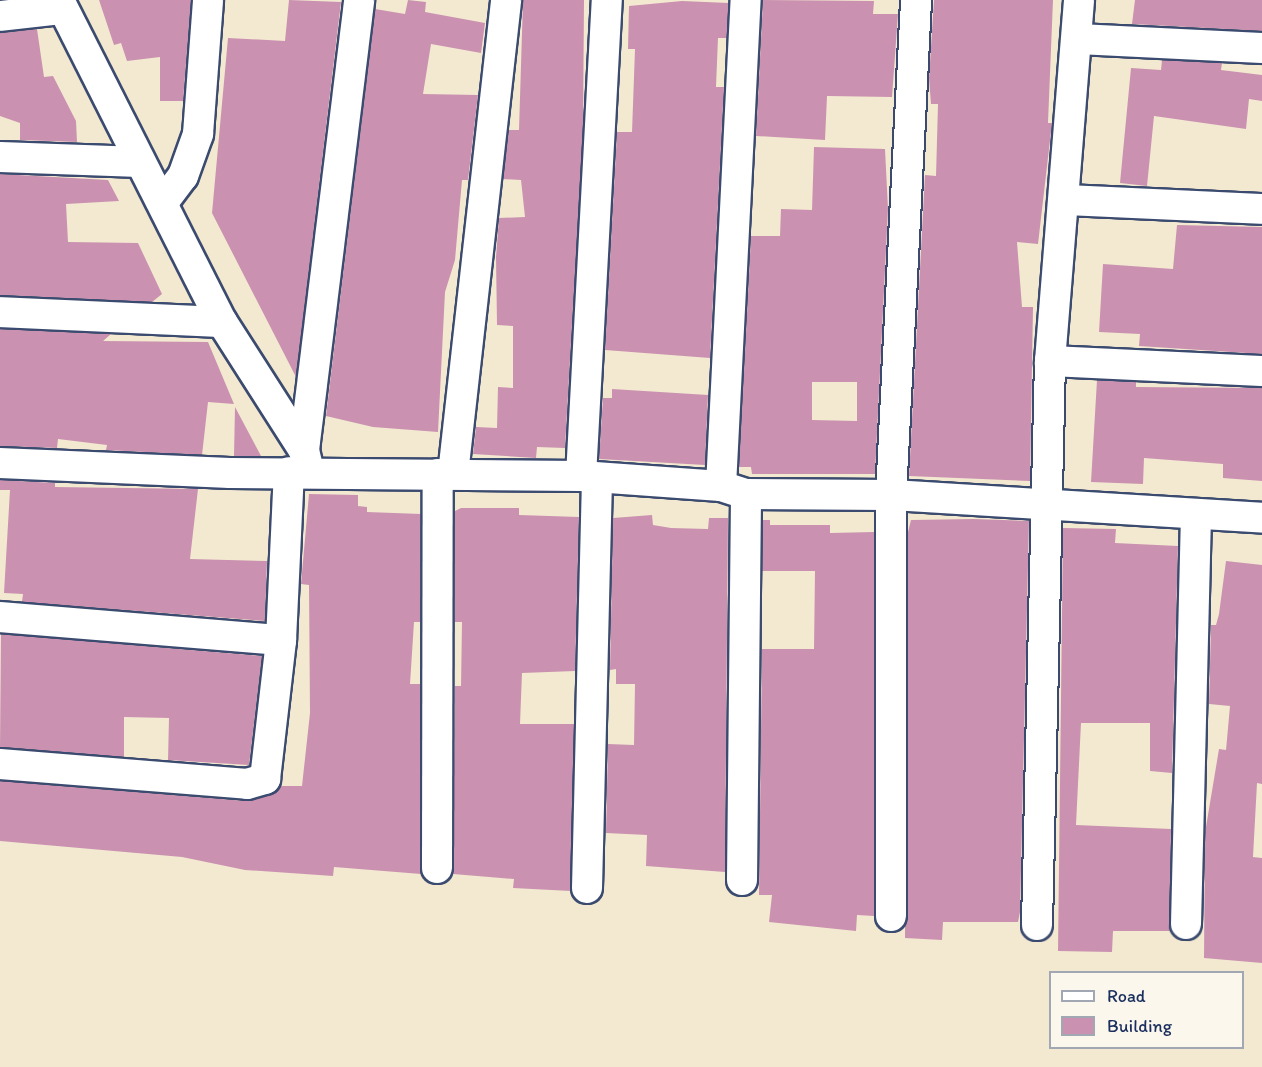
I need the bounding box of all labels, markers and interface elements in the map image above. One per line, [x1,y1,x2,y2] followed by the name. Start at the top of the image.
[1049,971,1244,1049] legend
[1107,985,1146,1007] text: Road
[1107,1015,1172,1037] text: Building

